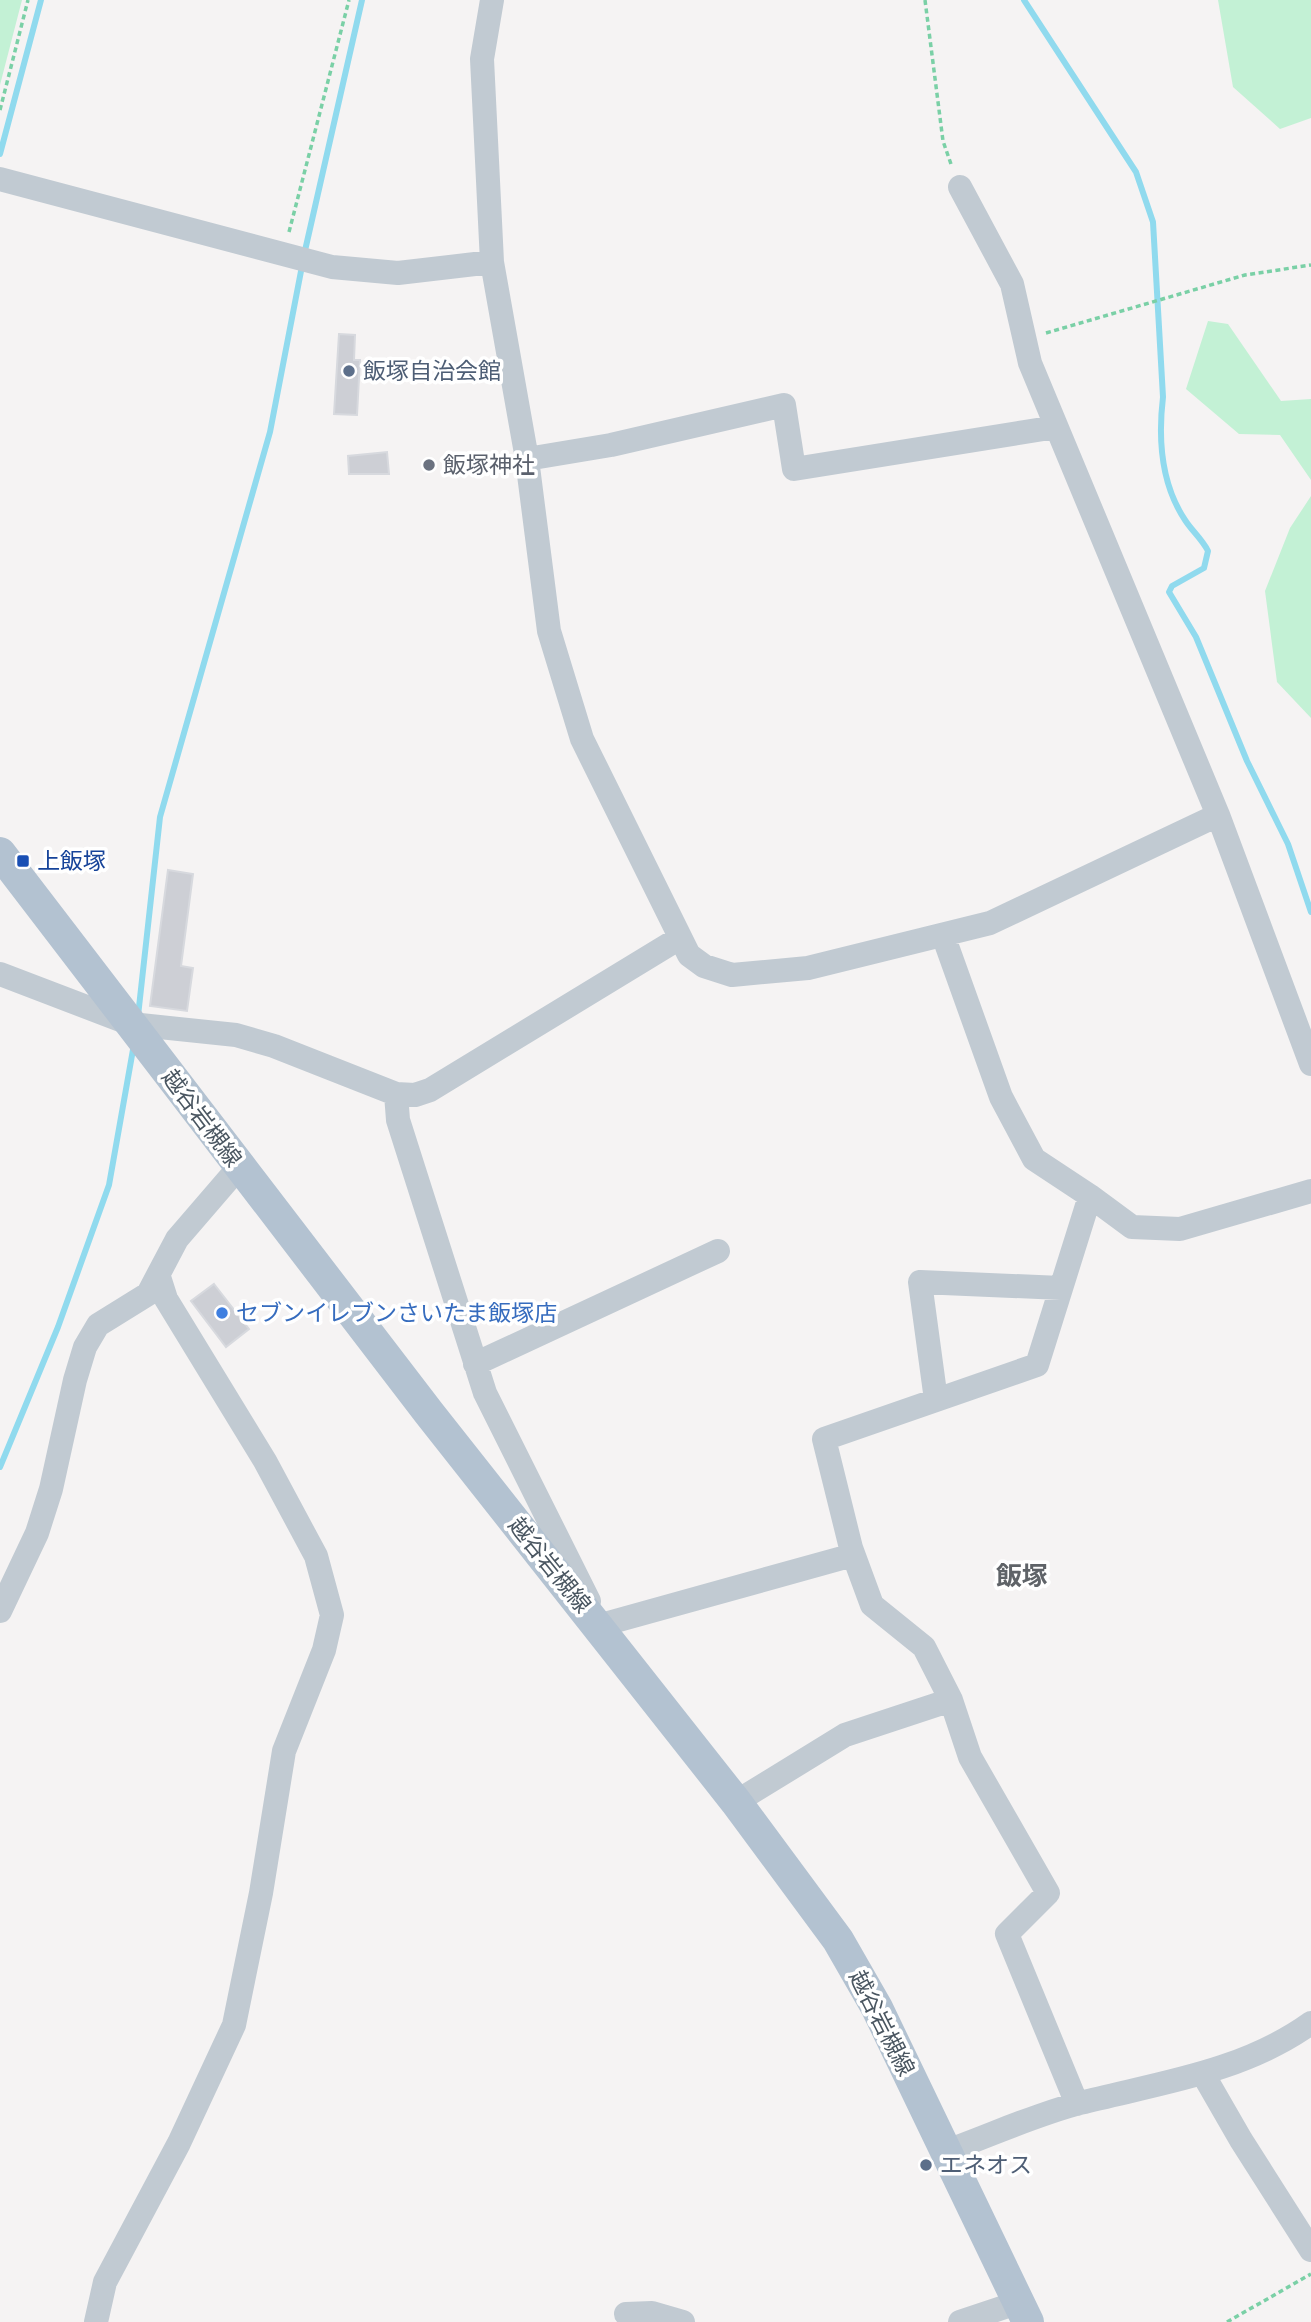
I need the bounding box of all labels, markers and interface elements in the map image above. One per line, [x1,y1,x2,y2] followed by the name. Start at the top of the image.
[363,358,501,384] place label: 飯塚自治会館
[341,363,357,379] marker: 飯塚自治会館
[443,452,535,478] place label: 飯塚神社
[421,457,437,473] marker: 飯塚神社
[37,848,106,874] place label: 上飯塚
[15,853,31,869] marker: 上飯塚
[157,1064,247,1172] street label: 越谷岩槻線
[236,1300,557,1326] place label: セブンイレブンさいたま飯塚店
[214,1305,230,1321] marker: セブンイレブンさいたま飯塚店
[504,1512,596,1618] street label: 越谷岩槻線
[996,1561,1048,1591] district label: 飯塚
[844,1966,920,2080] street label: 越谷岩槻線
[940,2152,1032,2178] place label: エネオス
[918,2157,934,2173] marker: エネオス

